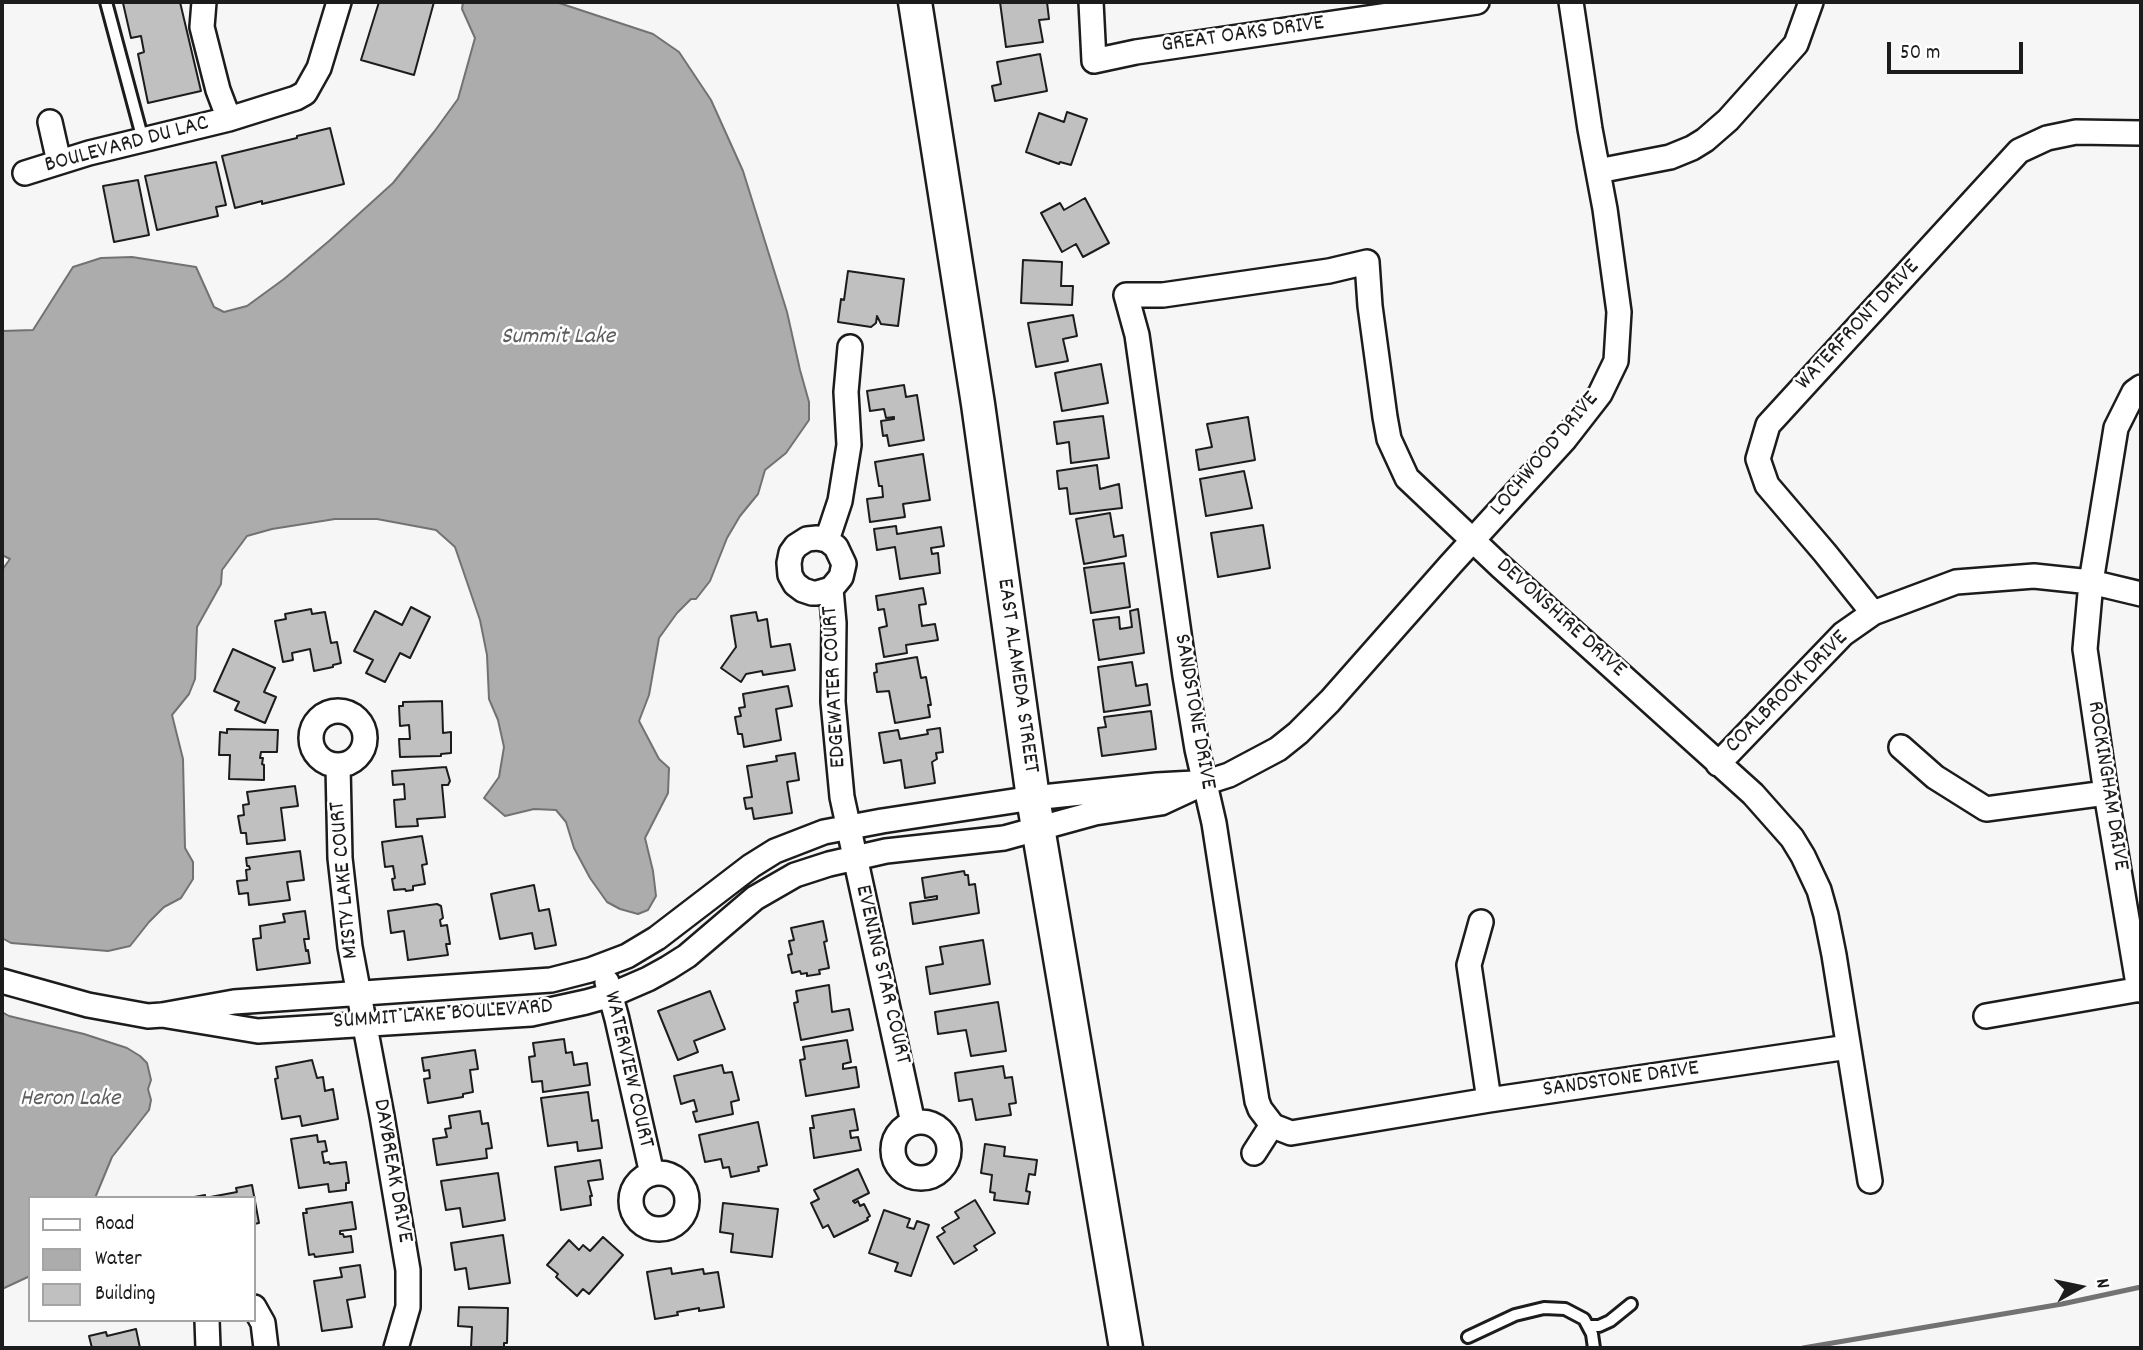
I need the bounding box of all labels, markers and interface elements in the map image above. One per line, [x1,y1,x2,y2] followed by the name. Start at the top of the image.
[1160,11,1326,61] street label: GREAT OAKS DRIVE
[1891,28,2028,72] scale bar
[1900,39,1940,69] text: 50 m
[42,111,212,181] street label: BOULEVARD DU LAC
[1791,255,1927,397] street label: WATERFRONT DRIVE
[501,325,615,353] water label: Summit Lake
[1486,387,1606,523] street label: LOCHWOOD DRIVE
[1489,553,1631,685] street label: DEVONSHIRE DRIVE
[989,577,1043,775] street label: EAST ALAMEDA STREET
[818,605,854,769] street label: EDGEWATER COURT
[1721,626,1855,760] street label: COALBROOK DRIVE
[1166,632,1220,792] street label: SANDSTONE DRIVE
[2079,699,2133,873] street label: ROCKINGHAM DRIVE
[325,800,367,960] street label: MISTY LAKE COURT
[847,883,915,1067] street label: EVENING STAR COURT
[596,989,658,1151] street label: WATERVIEW COURT
[332,995,554,1037] street label: SUMMIT LAKE BOULEVARD
[1541,1056,1701,1106] street label: SANDSTONE DRIVE
[20,1087,120,1115] water label: Heron Lake
[365,1097,417,1245] street label: DAYBREAK DRIVE
[28,1196,256,1322] legend
[95,1210,134,1240] text: Road
[95,1245,142,1275] text: Water
[2045,1252,2115,1322] north arrow
[2087,1277,2115,1290] text: N
[95,1280,155,1310] text: Building

